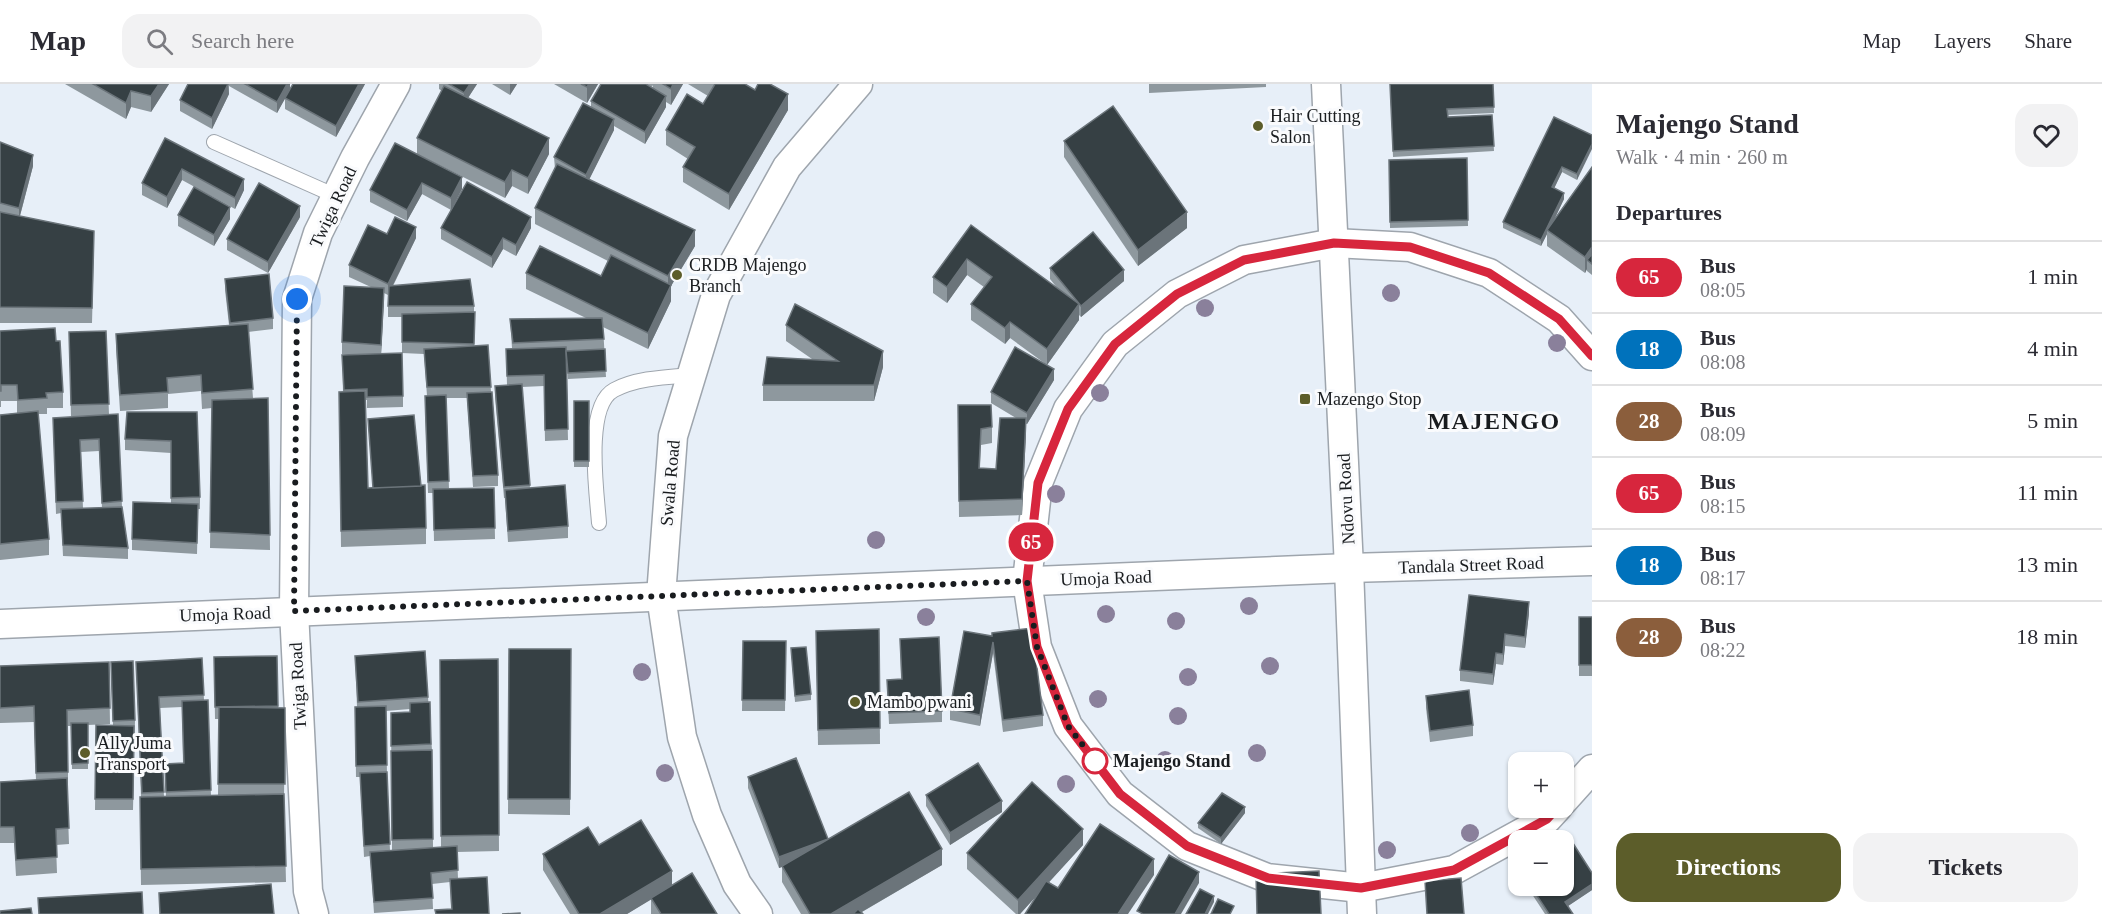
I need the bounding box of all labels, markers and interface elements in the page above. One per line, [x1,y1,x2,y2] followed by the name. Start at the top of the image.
[122,14,542,68] search box
[30,25,86,56] text: Map
[143,25,176,58] icon: search
[191,28,294,53] text: Search here
[1863,29,1901,53] text: Map
[1934,29,1991,53] text: Layers
[2024,29,2072,53] text: Share
[2015,104,2078,167] button: heart
[1270,106,1361,147] place label: Hair Cutting Salon
[1616,108,1799,139] text: Majengo Stand
[1251,119,1265,133] marker: Hair Cutting Salon
[1616,146,1788,168] text: Walk · 4 min · 260 m
[306,163,360,251] street label: Twiga Road
[1616,200,1722,225] text: Departures
[1700,253,1735,278] text: Bus
[689,255,807,296] place label: CRDB Majengo Branch
[2027,264,2078,289] text: 1 min
[1639,265,1660,289] text: 65
[670,268,684,282] marker: CRDB Majengo Branch
[1700,279,1746,301] text: 08:05
[282,284,312,314] your location
[1700,325,1735,350] text: Bus
[2027,336,2078,361] text: 4 min
[1639,337,1660,361] text: 18
[1700,351,1746,373] text: 08:08
[1317,389,1421,409] place label: Mazengo Stop
[1298,392,1312,406] marker: Mazengo Stop
[1700,397,1735,422] text: Bus
[1427,408,1561,434] district label: MAJENGO
[2027,408,2078,433] text: 5 min
[1639,409,1660,433] text: 28
[1700,423,1746,445] text: 08:09
[656,439,684,527] street label: Swala Road
[1334,453,1358,545] street label: Ndovu Road
[1700,469,1735,494] text: Bus
[2017,480,2078,505] text: 11 min
[1639,481,1660,505] text: 65
[1700,495,1746,517] text: 08:15
[1004,522,1058,562] line badge: 65
[1021,530,1042,554] text: 65
[1700,541,1735,566] text: Bus
[1398,552,1544,578] street label: Tandala Street Road
[2016,552,2078,577] text: 13 min
[1639,553,1660,577] text: 18
[1060,566,1152,590] street label: Umoja Road
[1700,567,1746,589] text: 08:17
[179,602,271,626] street label: Umoja Road
[1700,613,1735,638] text: Bus
[2016,624,2078,649] text: 18 min
[1639,625,1660,649] text: 28
[1700,639,1746,661] text: 08:22
[286,642,310,730] street label: Twiga Road
[867,692,971,712] place label: Mambo pwani
[848,695,862,709] marker: Mambo pwani
[97,733,172,774] place label: Ally Juma Transport
[78,746,92,760] marker: Ally Juma Transport
[1082,748,1108,774] marker: Majengo Stand
[1113,751,1231,771] place label: Majengo Stand
[1508,752,1574,896] map controls
[1508,752,1574,818] button: +
[1508,830,1574,896] button: −
[1616,833,1841,902] button: Directions
[1853,833,2078,902] button: Tickets

